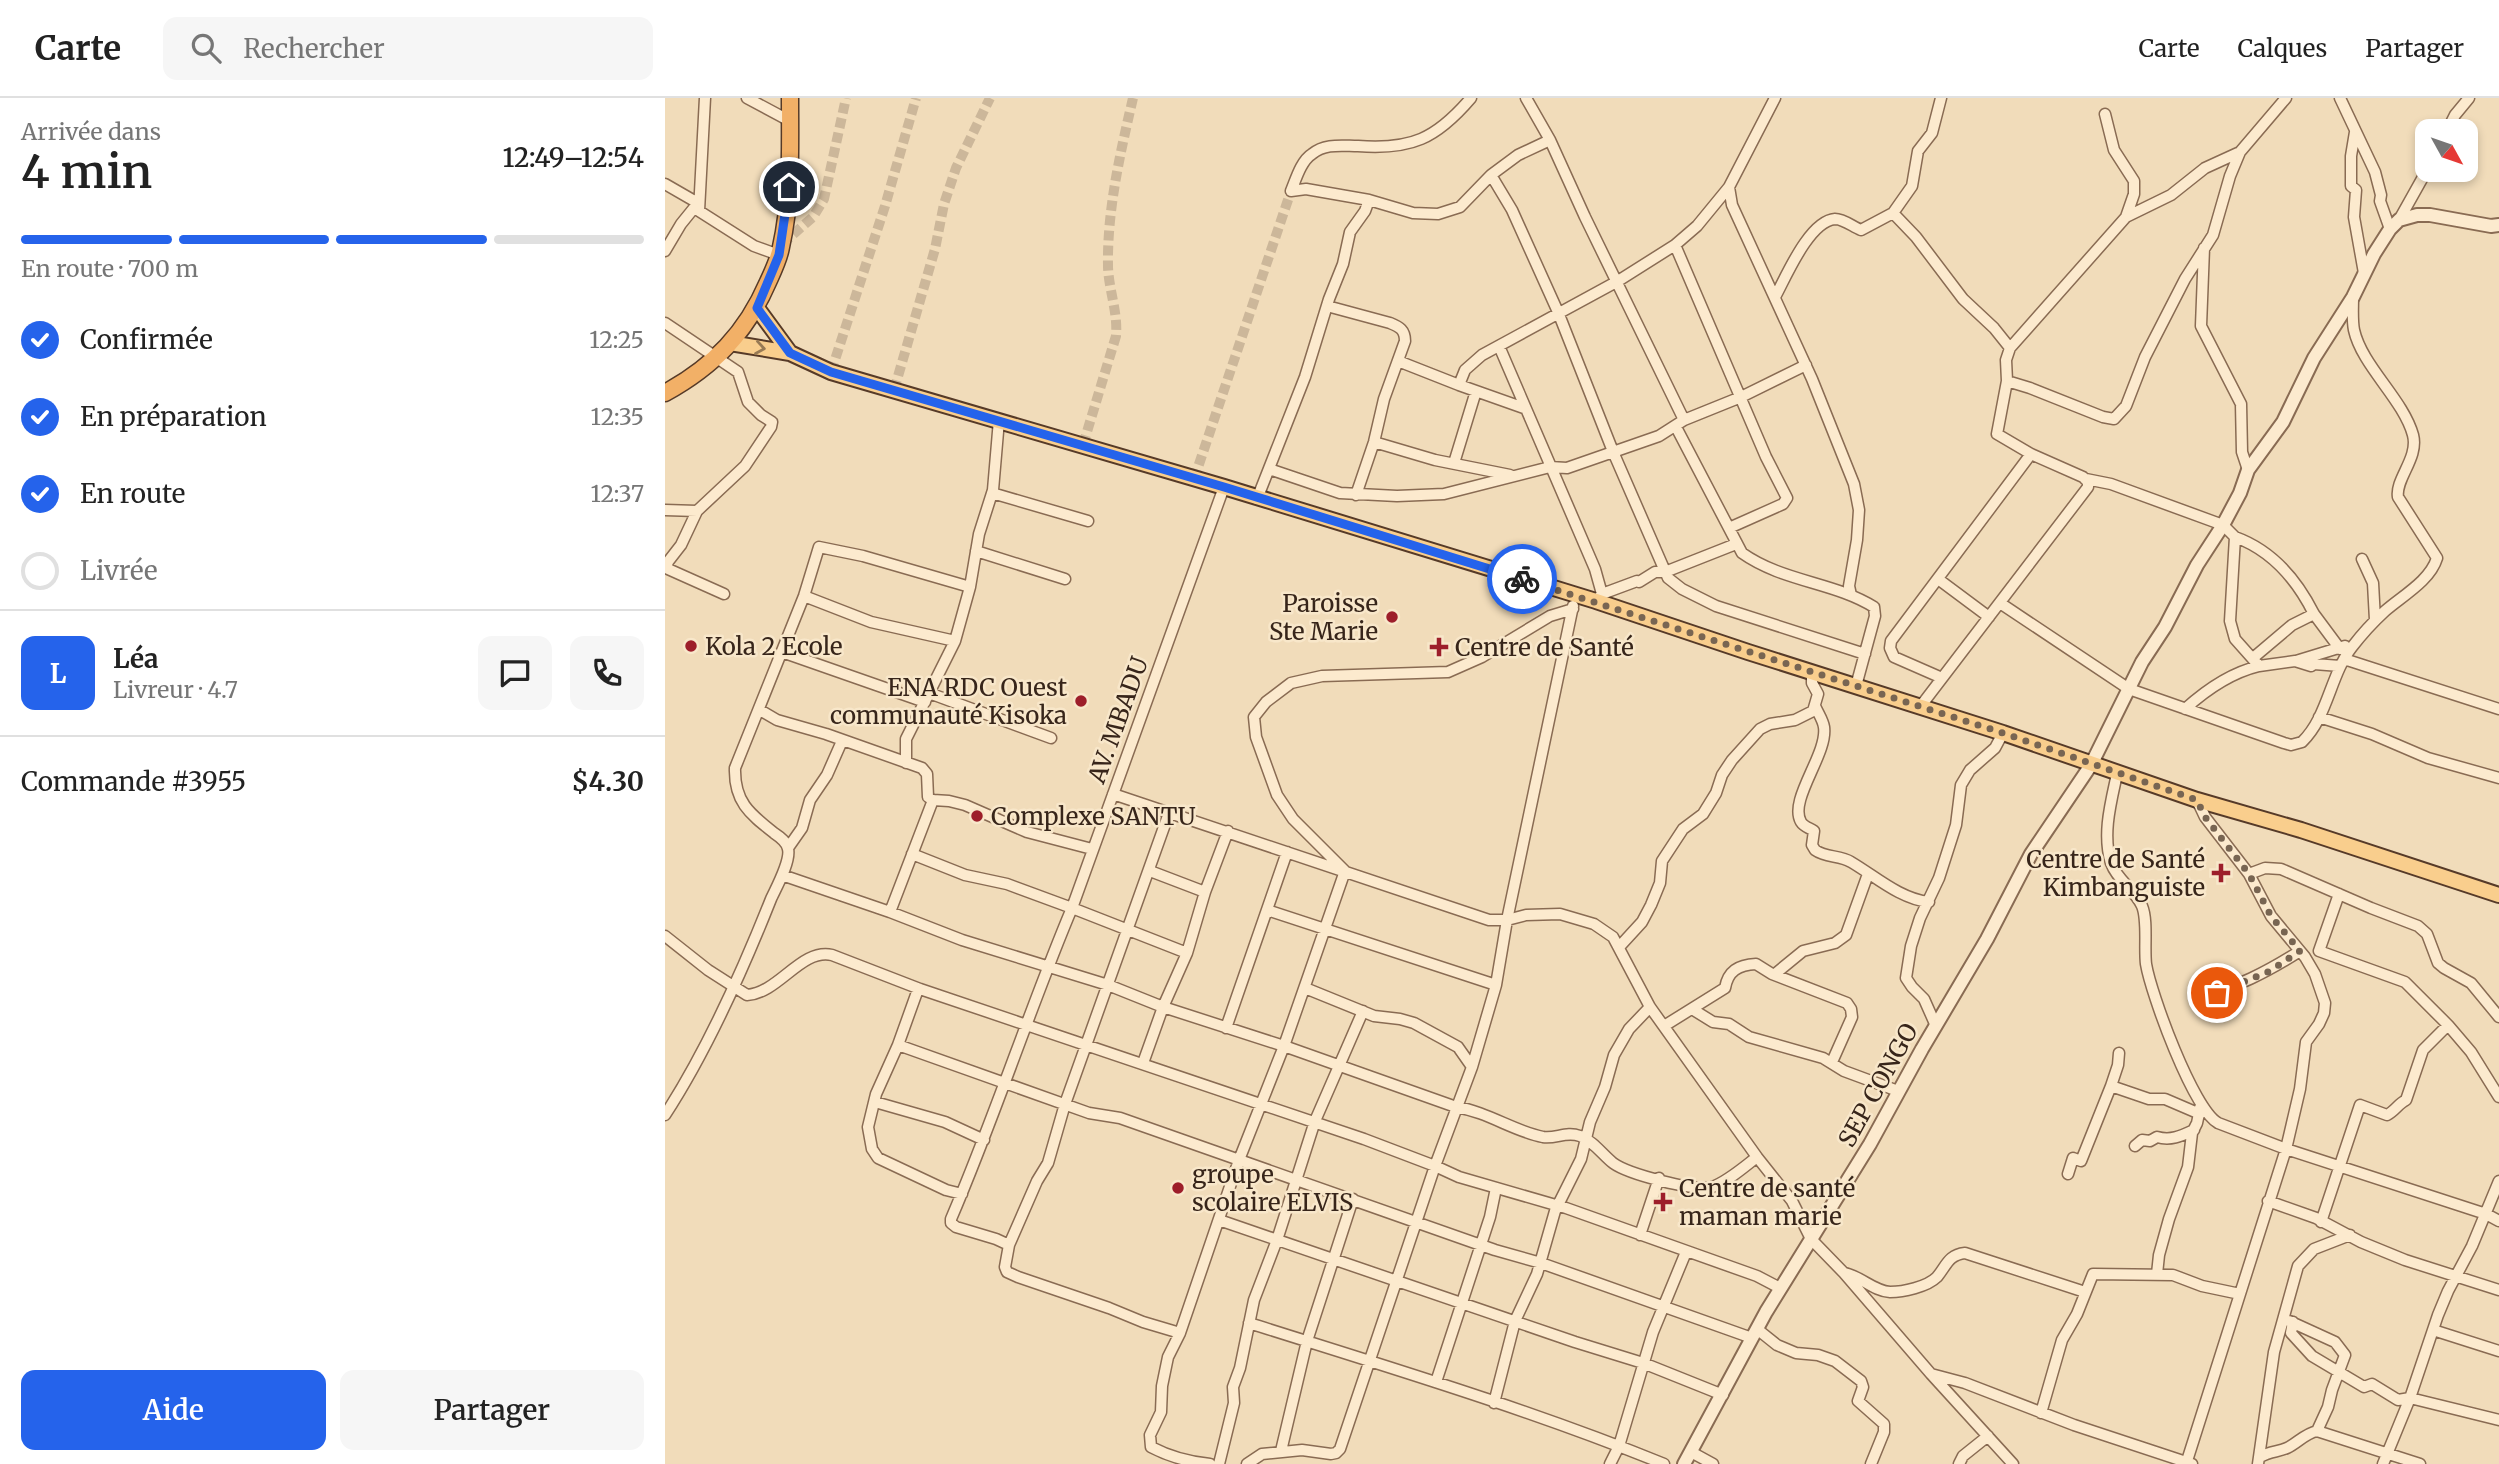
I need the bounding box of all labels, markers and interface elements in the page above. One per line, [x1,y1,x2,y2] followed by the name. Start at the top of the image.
[163,17,653,80] search box
[35,28,121,69] text: Carte
[187,29,225,67] icon: search
[243,32,385,65] text: Rechercher
[2138,33,2199,64] text: Carte
[2237,33,2327,64] text: Calques
[2365,33,2464,64] text: Partager
[21,117,161,146] text: Arrivée dans
[2415,119,2478,182] north arrow
[2415,119,2478,182] map controls
[502,141,644,174] text: 12:49–12:54
[21,143,152,201] text: 4 min
[759,157,819,217] pin
[770,168,808,206] icon: home
[21,254,198,283] text: En route · 700 m
[21,321,59,359] icon: check
[80,323,213,356] text: Confirmée
[589,325,644,354] text: 12:25
[754,340,766,355] one-way arrow
[21,398,59,436] icon: check
[80,400,267,433] text: En préparation
[591,402,644,431] text: 12:35
[21,475,59,513] icon: check
[80,477,185,510] text: En route
[590,479,644,508] text: 12:37
[1487,544,1557,614] courier
[80,554,158,587] text: Livrée
[1503,560,1541,598] icon: bike
[1269,588,1378,647] place label: Paroisse Ste Marie
[1384,609,1400,625] marker: Paroisse Ste Marie
[705,631,843,662] place label: Kola 2 Ecole
[1455,632,1634,663] place label: Centre de Santé
[478,636,552,710] button: chat
[570,636,644,710] button: phone
[1429,637,1449,657] marker: Centre de Santé
[683,638,699,654] marker: Kola 2 Ecole
[113,642,158,675] text: Léa
[1081,652,1155,788] street label: AV. MBADU
[50,657,66,690] text: L
[830,672,1068,731] place label: ENA RDC Ouest communauté Kisoka
[113,675,238,704] text: Livreur · 4.7
[1073,693,1089,709] marker: ENA RDC Ouest communauté Kisoka
[21,765,246,798] text: Commande #3955
[571,765,644,798] text: $4.30
[991,801,1196,832] place label: Complexe SANTU
[969,808,985,824] marker: Complexe SANTU
[2026,844,2205,903] place label: Centre de Santé Kimbanguiste
[2211,863,2231,883] marker: Centre de Santé Kimbanguiste
[2187,963,2247,1023] pin
[2198,974,2236,1012] icon: bag
[1831,1018,1925,1152] street label: SEP CONGO
[1192,1159,1353,1218] place label: groupe scolaire ELVIS
[1679,1173,1855,1232] place label: Centre de santé maman marie
[1170,1180,1186,1196] marker: groupe scolaire ELVIS
[1653,1192,1673,1212] marker: Centre de santé maman marie
[21,1370,326,1450] button: Aide
[340,1370,644,1450] button: Partager

